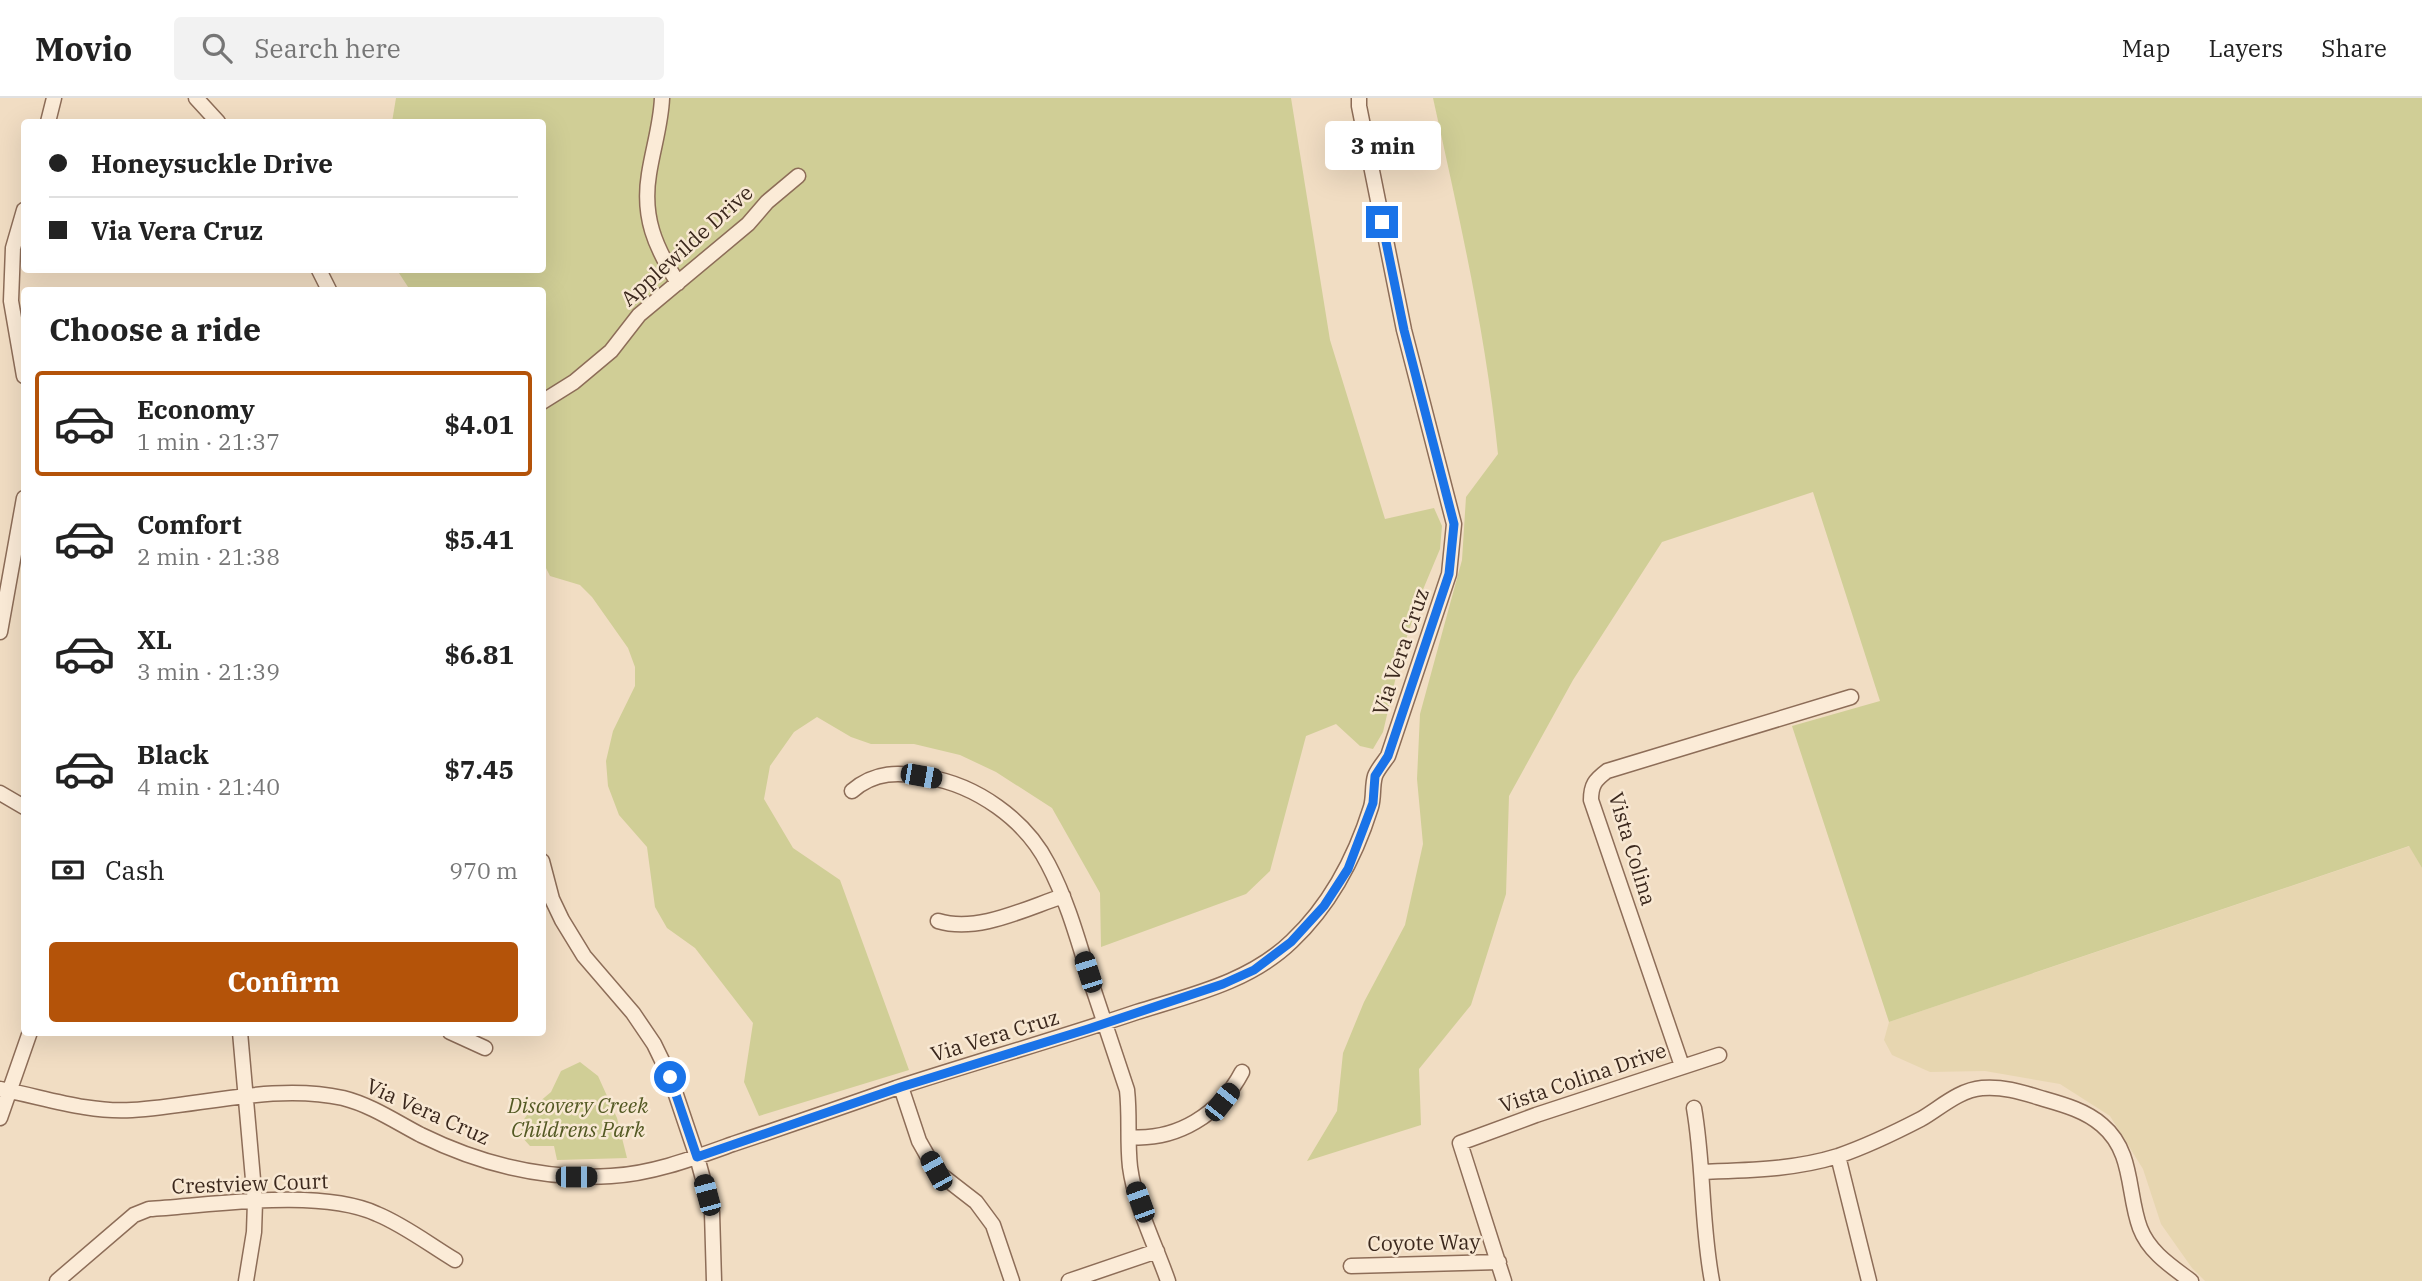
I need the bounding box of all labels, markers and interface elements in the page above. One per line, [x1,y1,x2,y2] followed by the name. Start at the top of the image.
[174,17,664,80] search box
[35,27,132,70] text: Movio
[198,29,236,67] icon: search
[254,31,401,65] text: Search here
[2122,32,2170,64] text: Map
[2208,32,2283,64] text: Layers
[2321,32,2387,64] text: Share
[1324,121,1440,170] callout: 3 min
[1351,130,1415,160] text: 3 min
[91,146,333,180] text: Honeysuckle Drive
[614,178,758,312] street label: Applewilde Drive
[1366,206,1398,238] route end
[91,213,263,247] text: Via Vera Cruz
[49,308,261,350] text: Choose a ride
[53,392,116,455] icon: car
[137,392,255,426] text: Economy
[444,407,514,441] text: $4.01
[137,426,280,456] text: 1 min · 21:37
[53,507,116,570] icon: car
[137,507,242,541] text: Comfort
[444,522,514,556] text: $5.41
[137,541,280,571] text: 2 min · 21:38
[1365,584,1435,719] street label: Via Vera Cruz
[53,622,116,685] icon: car
[137,622,172,656] text: XL
[444,637,514,671] text: $6.81
[137,656,280,686] text: 3 min · 21:39
[53,737,116,800] icon: car
[137,737,209,771] text: Black
[444,752,514,786] text: $7.45
[899,762,944,790] car
[137,771,280,801] text: 4 min · 21:40
[1602,789,1663,909] street label: Vista Colina
[49,851,87,889] icon: cash
[105,853,165,887] text: Cash
[449,855,518,885] text: 970 m
[49,942,518,1022] button: Confirm
[1072,949,1105,995] car
[927,1002,1062,1068] street label: Via Vera Cruz
[1495,1035,1670,1119] street label: Vista Colina Drive
[654,1061,686,1093] route start
[362,1071,495,1151] street label: Via Vera Cruz
[1201,1079,1244,1125] car
[507,1091,649,1143] park label: Discovery Creek Childrens Park
[917,1148,956,1194] car
[171,1166,329,1200] street label: Crestview Court
[556,1167,598,1188] car
[692,1172,723,1218] car
[1123,1179,1158,1225] car
[1367,1227,1482,1257] street label: Coyote Way

